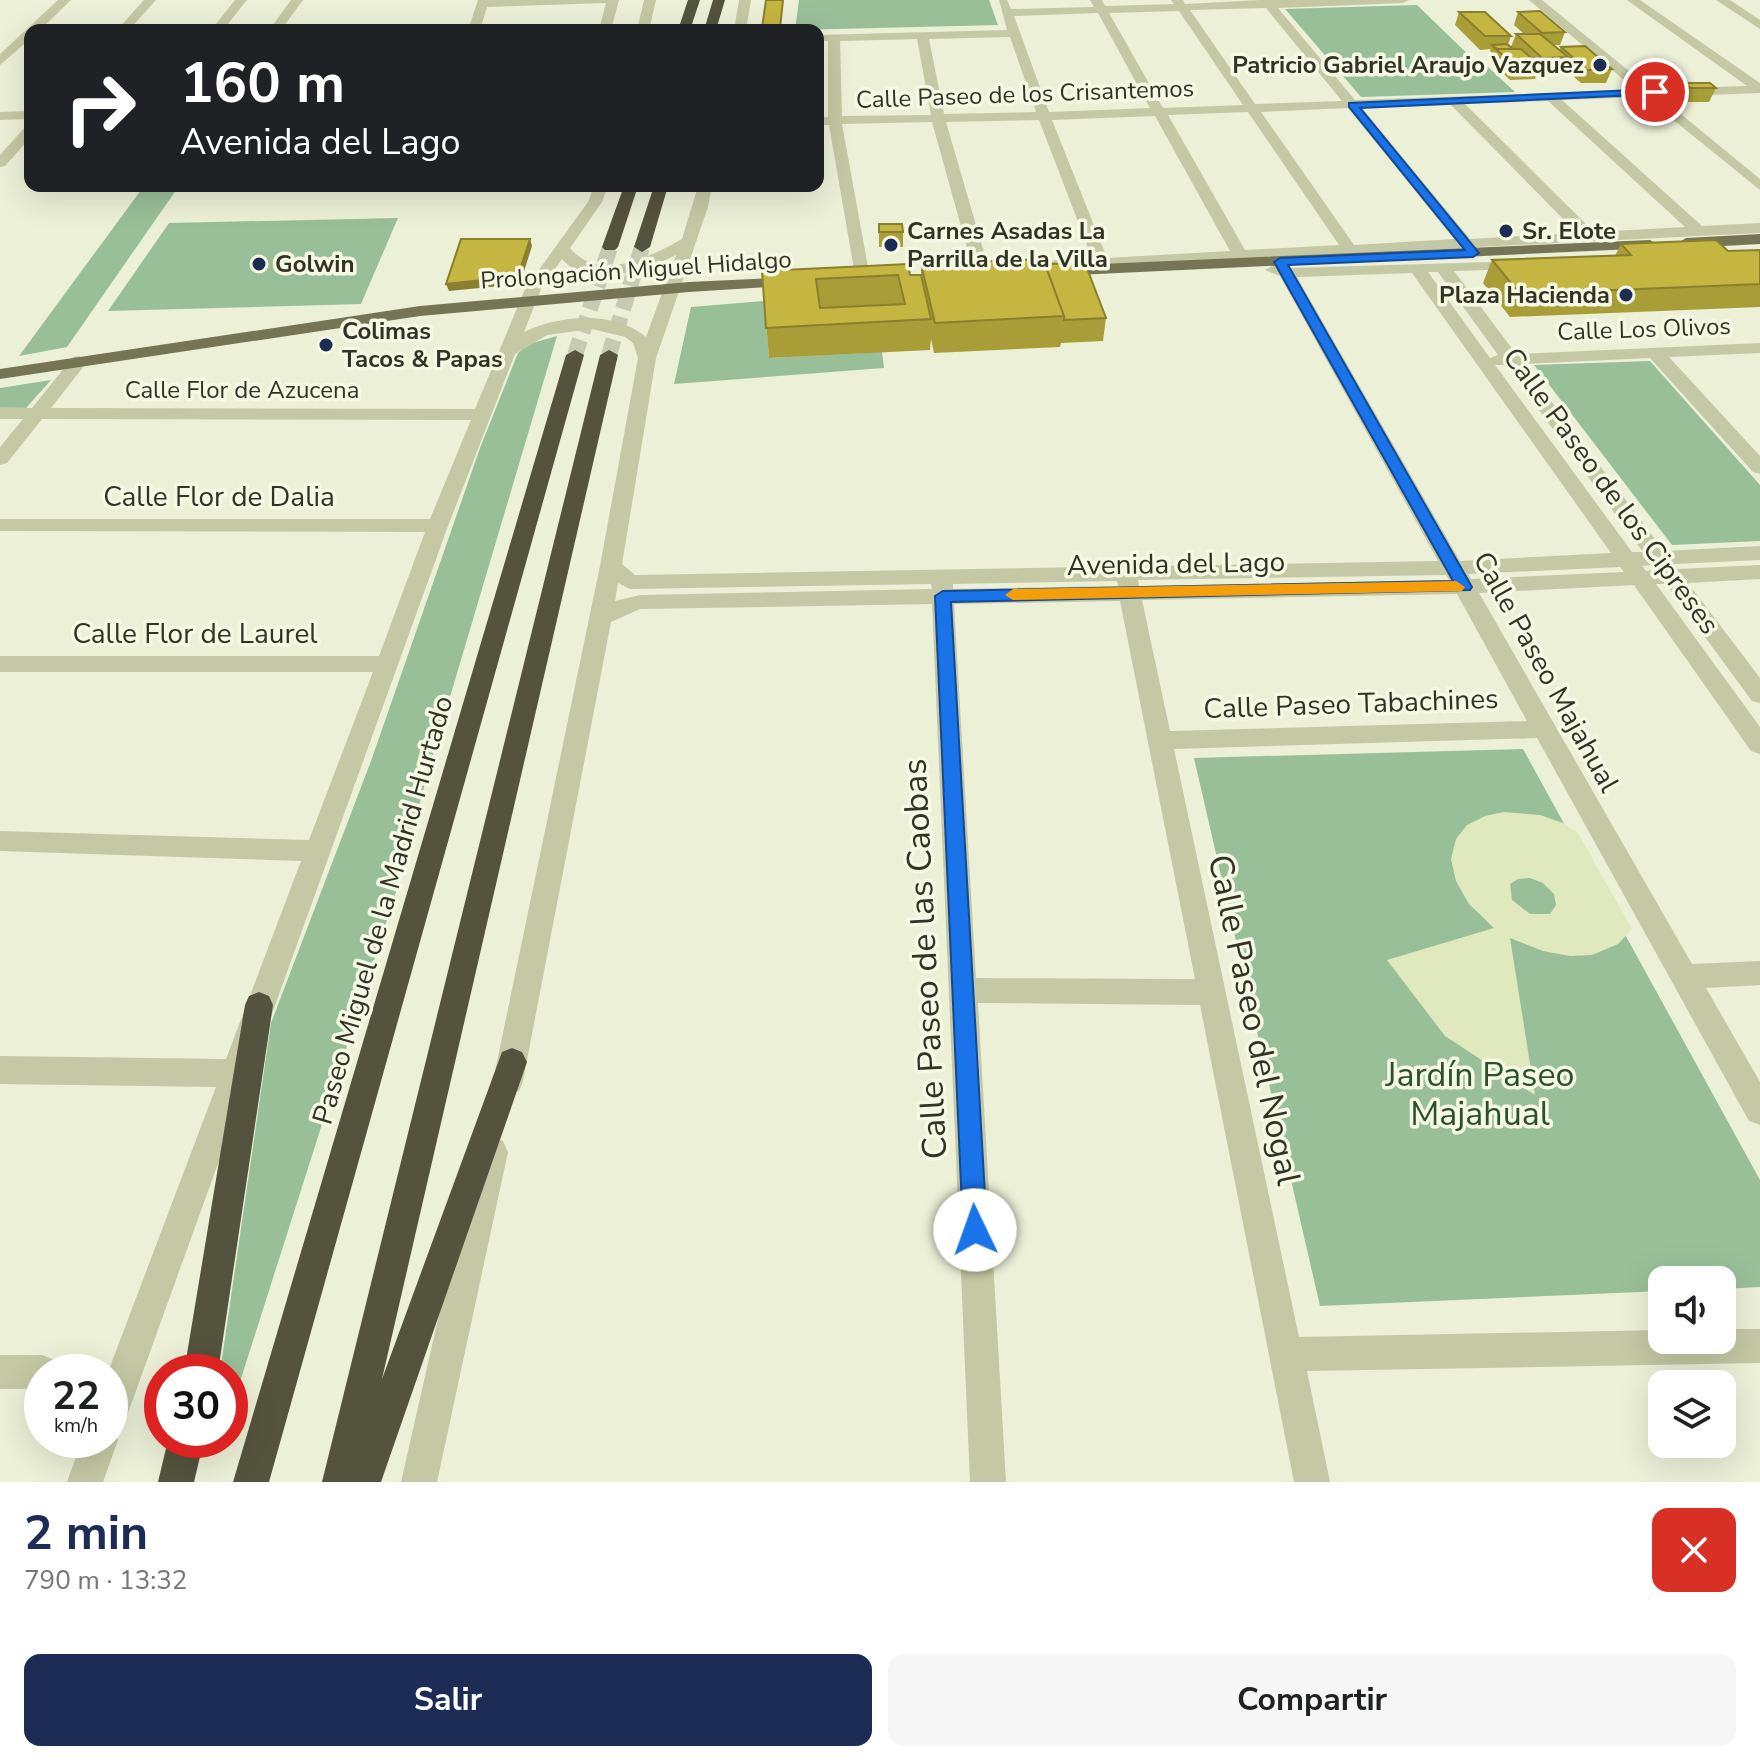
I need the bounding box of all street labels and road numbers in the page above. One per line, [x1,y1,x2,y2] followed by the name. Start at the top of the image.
[855,72,1195,116] street label: Calle Paseo de los Crisantemos
[479,243,793,297] street label: Prolongación Miguel Hidalgo
[1557,310,1731,348] street label: Calle Los Olivos
[1494,340,1728,642] street label: Calle Paseo de los Cipreses
[125,374,359,406] street label: Calle Flor de Azucena
[103,478,335,516] street label: Calle Flor de Dalia
[1067,543,1285,585] street label: Avenida del Lago
[1464,545,1628,800] street label: Calle Paseo Majahual
[72,615,318,653] street label: Calle Flor de Laurel
[1203,680,1499,728] street label: Calle Paseo Tabachines
[304,691,462,1129] street label: Paseo Miguel de la Madrid Hurtado
[892,757,958,1161] street label: Calle Paseo de las Caobas
[1196,851,1312,1189] street label: Calle Paseo del Nogal

